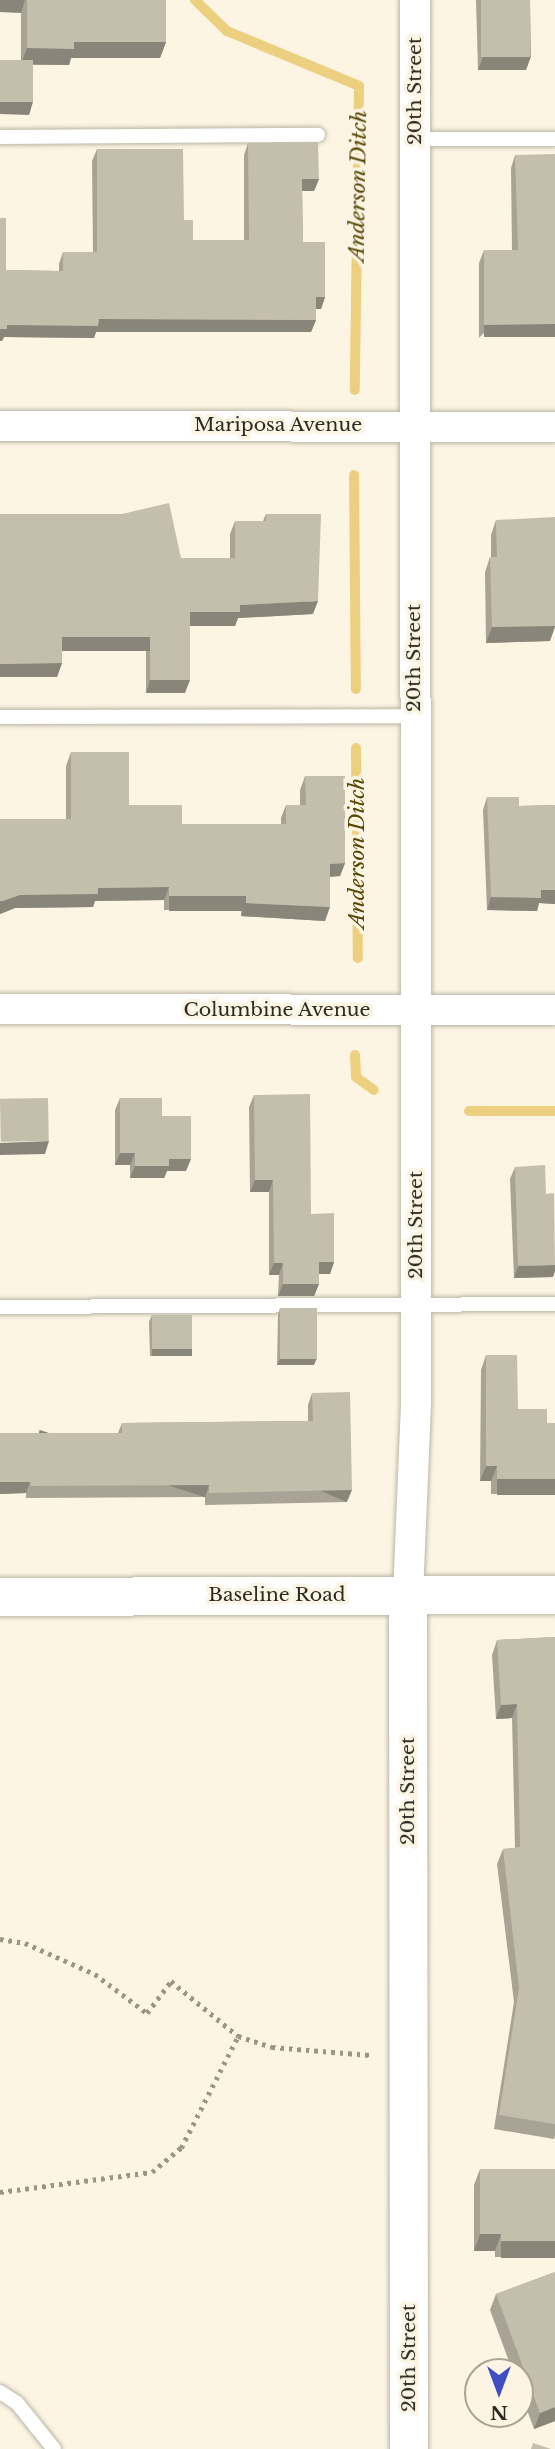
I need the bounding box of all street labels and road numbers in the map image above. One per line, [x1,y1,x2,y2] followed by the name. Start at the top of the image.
[404,37,426,145] street label: 20th Street
[193,414,363,436] street label: Mariposa Avenue
[403,604,425,712] street label: 20th Street
[183,999,371,1021] street label: Columbine Avenue
[405,1171,427,1279] street label: 20th Street
[208,1584,346,1606] street label: Baseline Road
[397,1737,419,1845] street label: 20th Street
[398,2304,420,2412] street label: 20th Street

